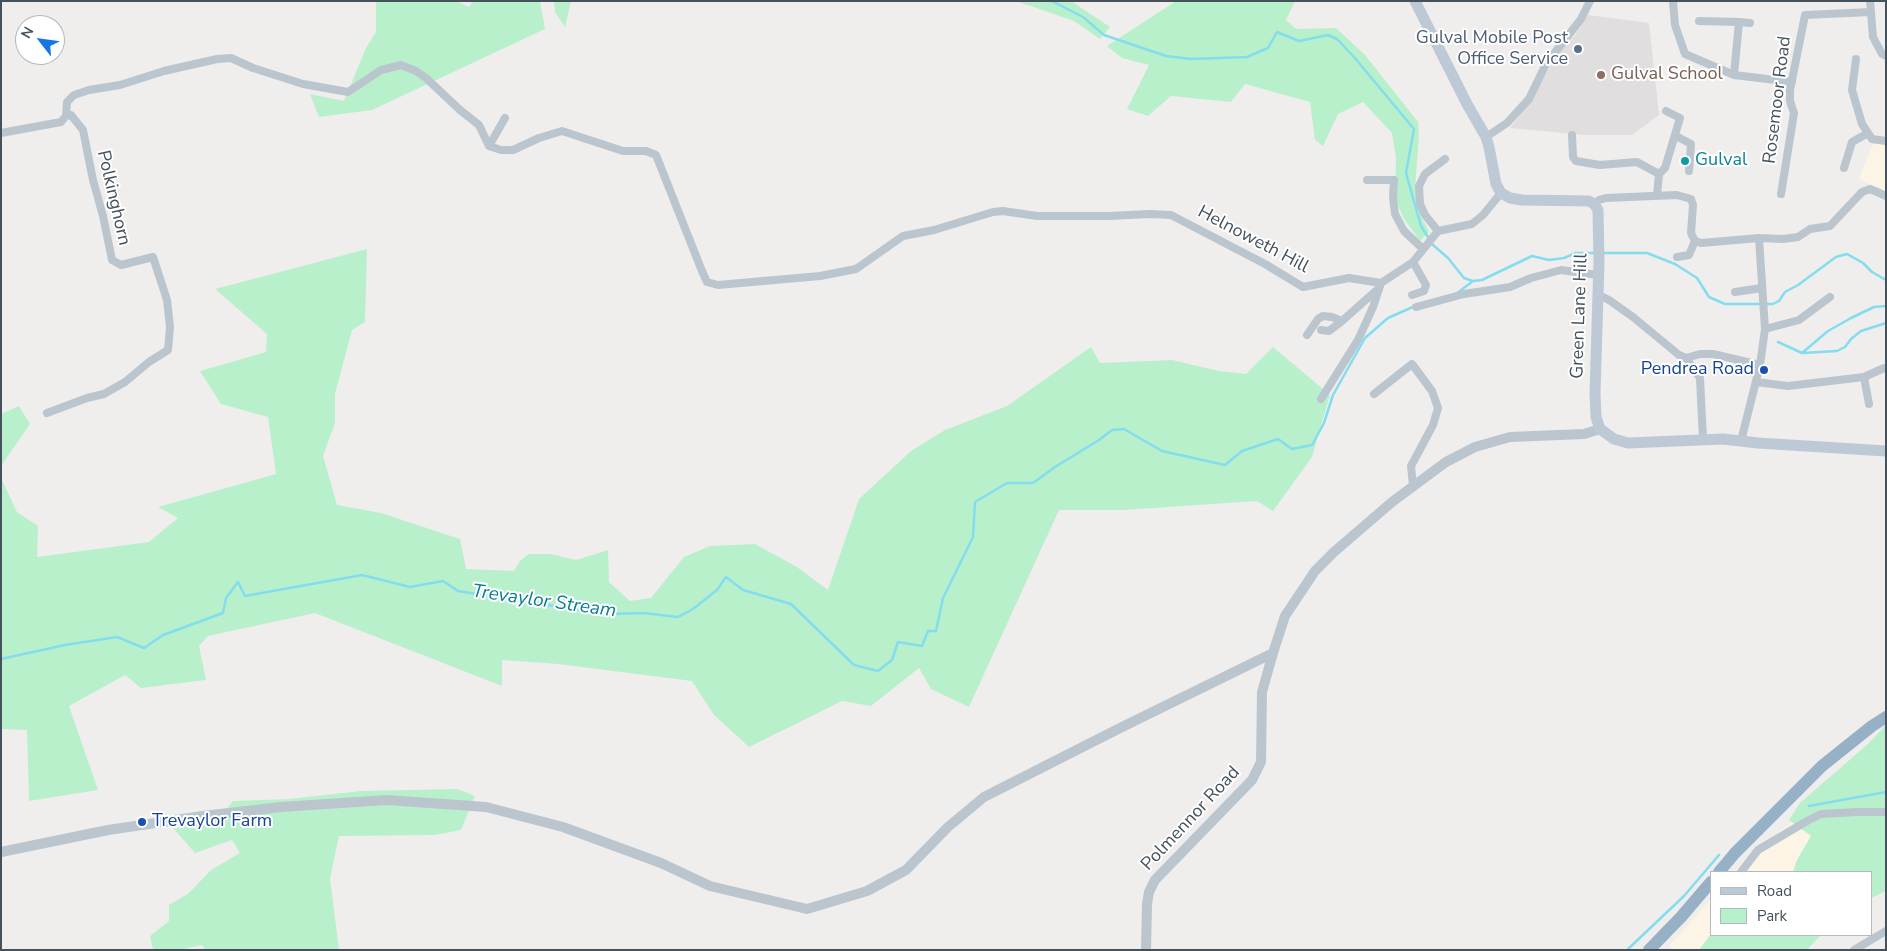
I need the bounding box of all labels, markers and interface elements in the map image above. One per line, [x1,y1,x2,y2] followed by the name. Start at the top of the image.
[15,15,65,65] north arrow
[17,23,38,42] text: N
[1416,28,1568,70] place label: Gulval Mobile Post Office Service
[1759,35,1797,165] street label: Rosemoor Road
[1572,43,1584,55] marker: Gulval Mobile Post Office Service
[1611,64,1723,86] place label: Gulval School
[1595,69,1607,81] marker: Gulval School
[92,148,134,248] street label: Polkinghorn
[1695,150,1747,172] place label: Gulval
[1679,155,1691,167] marker: Gulval
[1194,202,1312,278] street label: Helnoweth Hill
[1567,253,1593,379] street label: Green Lane Hill
[1641,359,1754,381] place label: Pendrea Road
[1758,364,1770,376] marker: Pendrea Road
[471,581,617,623] water label: Trevaylor Stream
[1137,762,1245,876] street label: Polmennor Road
[152,811,272,833] place label: Trevaylor Farm
[136,816,148,828] marker: Trevaylor Farm
[1710,871,1872,936] legend
[1757,881,1792,901] text: Road
[1757,906,1787,926] text: Park

